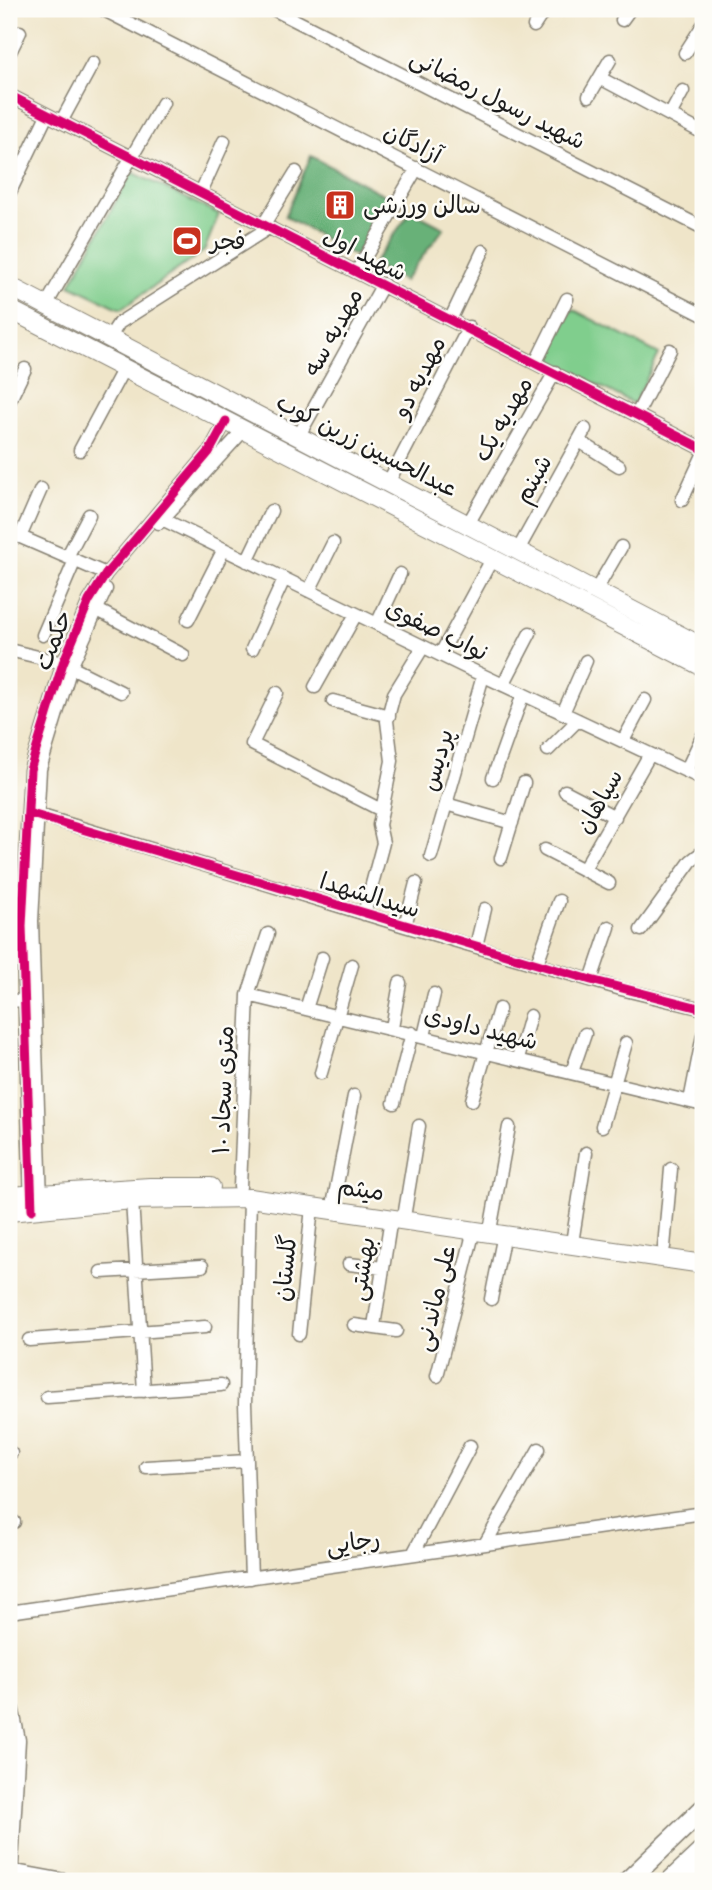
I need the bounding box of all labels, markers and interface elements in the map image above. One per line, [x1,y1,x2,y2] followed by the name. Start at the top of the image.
[405,42,591,156] street label: شهید رسول رمضانی
[379,116,448,170] street label: آزادگان
[323,188,357,222] building icon: سالن ورزشی
[363,190,481,220] place label: سالن ورزشی
[318,220,412,287] street label: شهید اول
[170,224,204,258] sports icon: فجر
[208,226,246,255] place label: فجر
[296,283,369,381] street label: مهدیه سه
[385,331,451,424] street label: مهدیه دو
[467,371,538,466] street label: مهدیه یک
[271,386,463,504] street label: عبدالحسین زرین کوب
[507,449,561,510] street label: شبنم
[381,592,493,668] street label: نواب صفوی
[27,605,78,674] street label: حکمت
[414,725,460,795] street label: پردیس
[569,763,629,839] street label: سپاهان
[317,866,424,923] street label: سیدالشهدا
[421,999,541,1056] street label: شهید داودی
[206,1025,239,1155] street label: ۱۰ متری سجاد
[335,1171,386,1210] street label: میثم
[267,1233,302,1303] street label: گلستان
[342,1235,382,1303] street label: بهشتی
[407,1242,463,1354] street label: علی ماندنی
[324,1523,382,1561] street label: رجایی

